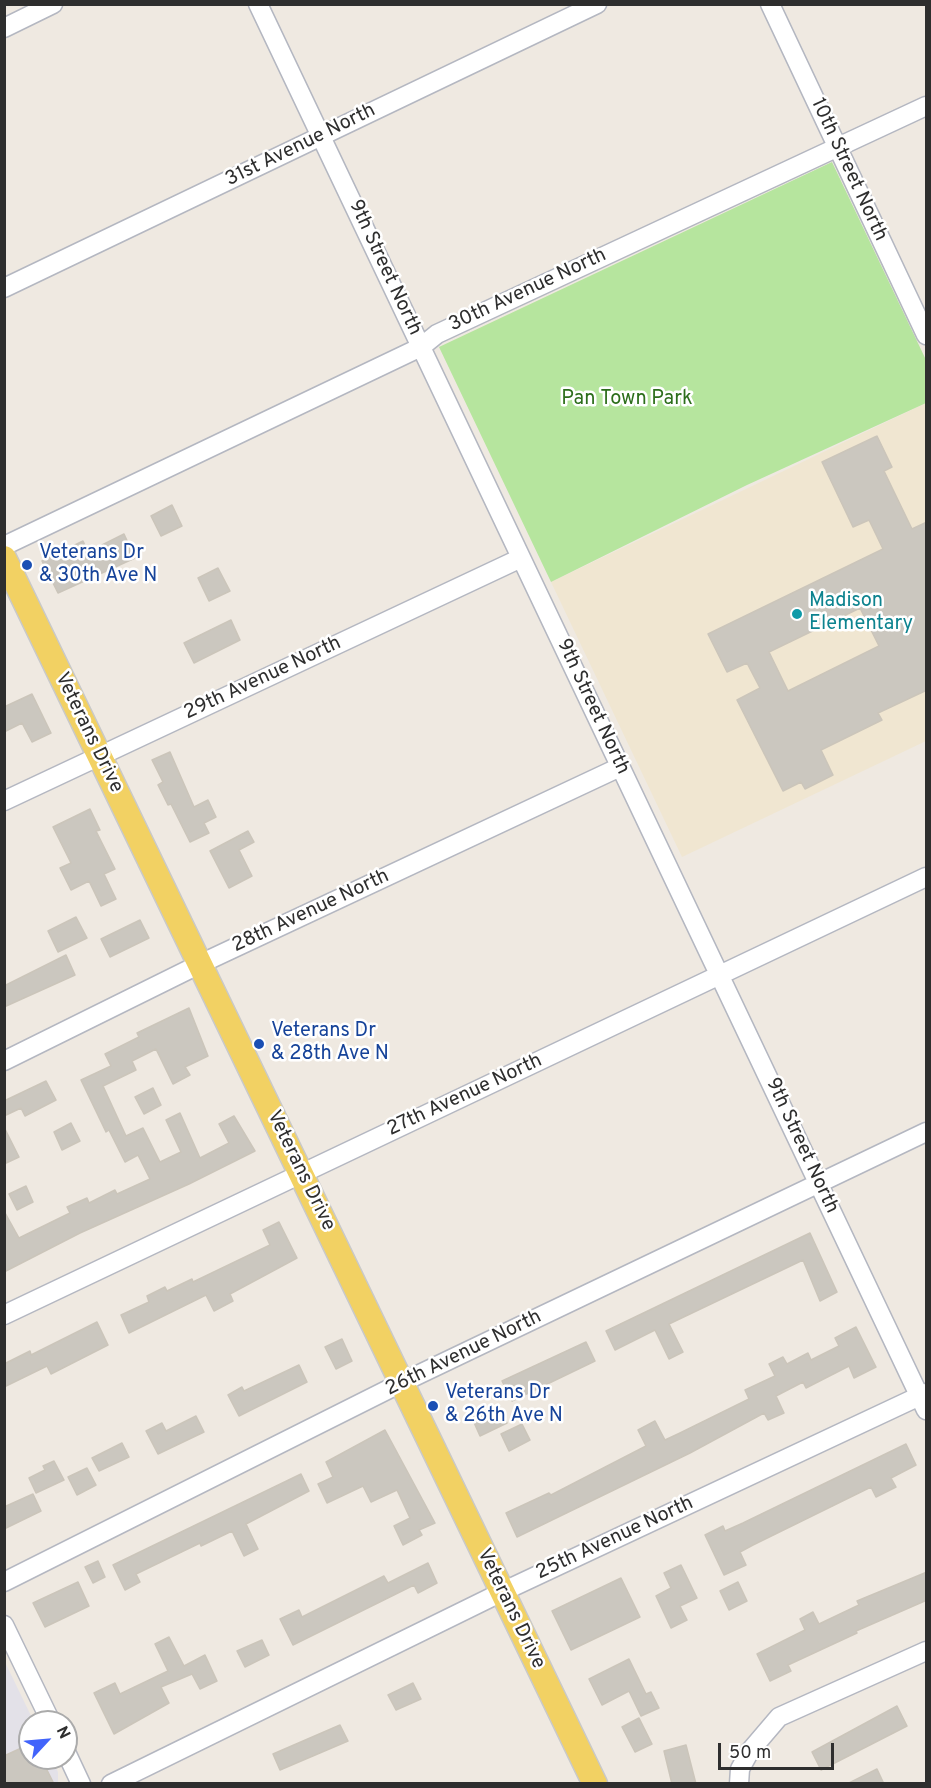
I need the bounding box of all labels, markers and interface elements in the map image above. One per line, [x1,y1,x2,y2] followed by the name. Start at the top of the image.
[804,95,892,245] street label: 10th Street North
[222,99,380,193] street label: 31st Avenue North
[342,197,426,339] street label: 9th Street North
[445,244,611,338] street label: 30th Avenue North
[561,388,693,412] park label: Pan Town Park
[39,542,157,589] place label: Veterans Dr & 30th Ave N
[20,558,34,572] marker: Veterans Dr & 30th Ave N
[809,590,913,637] place label: Madison Elementary
[790,607,804,621] marker: Madison Elementary
[181,632,345,726] street label: 29th Avenue North
[550,636,634,778] street label: 9th Street North
[49,669,127,797] street label: Veterans Drive
[229,865,393,959] street label: 28th Avenue North
[271,1020,389,1067] place label: Veterans Dr & 28th Ave N
[252,1037,266,1051] marker: Veterans Dr & 28th Ave N
[384,1050,546,1142] street label: 27th Avenue North
[759,1075,843,1217] street label: 9th Street North
[261,1107,339,1235] street label: Veterans Drive
[382,1306,546,1402] street label: 26th Avenue North
[445,1382,563,1429] place label: Veterans Dr & 26th Ave N
[426,1399,440,1413] marker: Veterans Dr & 26th Ave N
[532,1492,698,1586] street label: 25th Avenue North
[471,1545,549,1673] street label: Veterans Drive
[18,1710,78,1770] north arrow
[51,1723,74,1743] text: N
[721,1731,836,1769] scale bar
[729,1742,771,1765] text: 50 m

